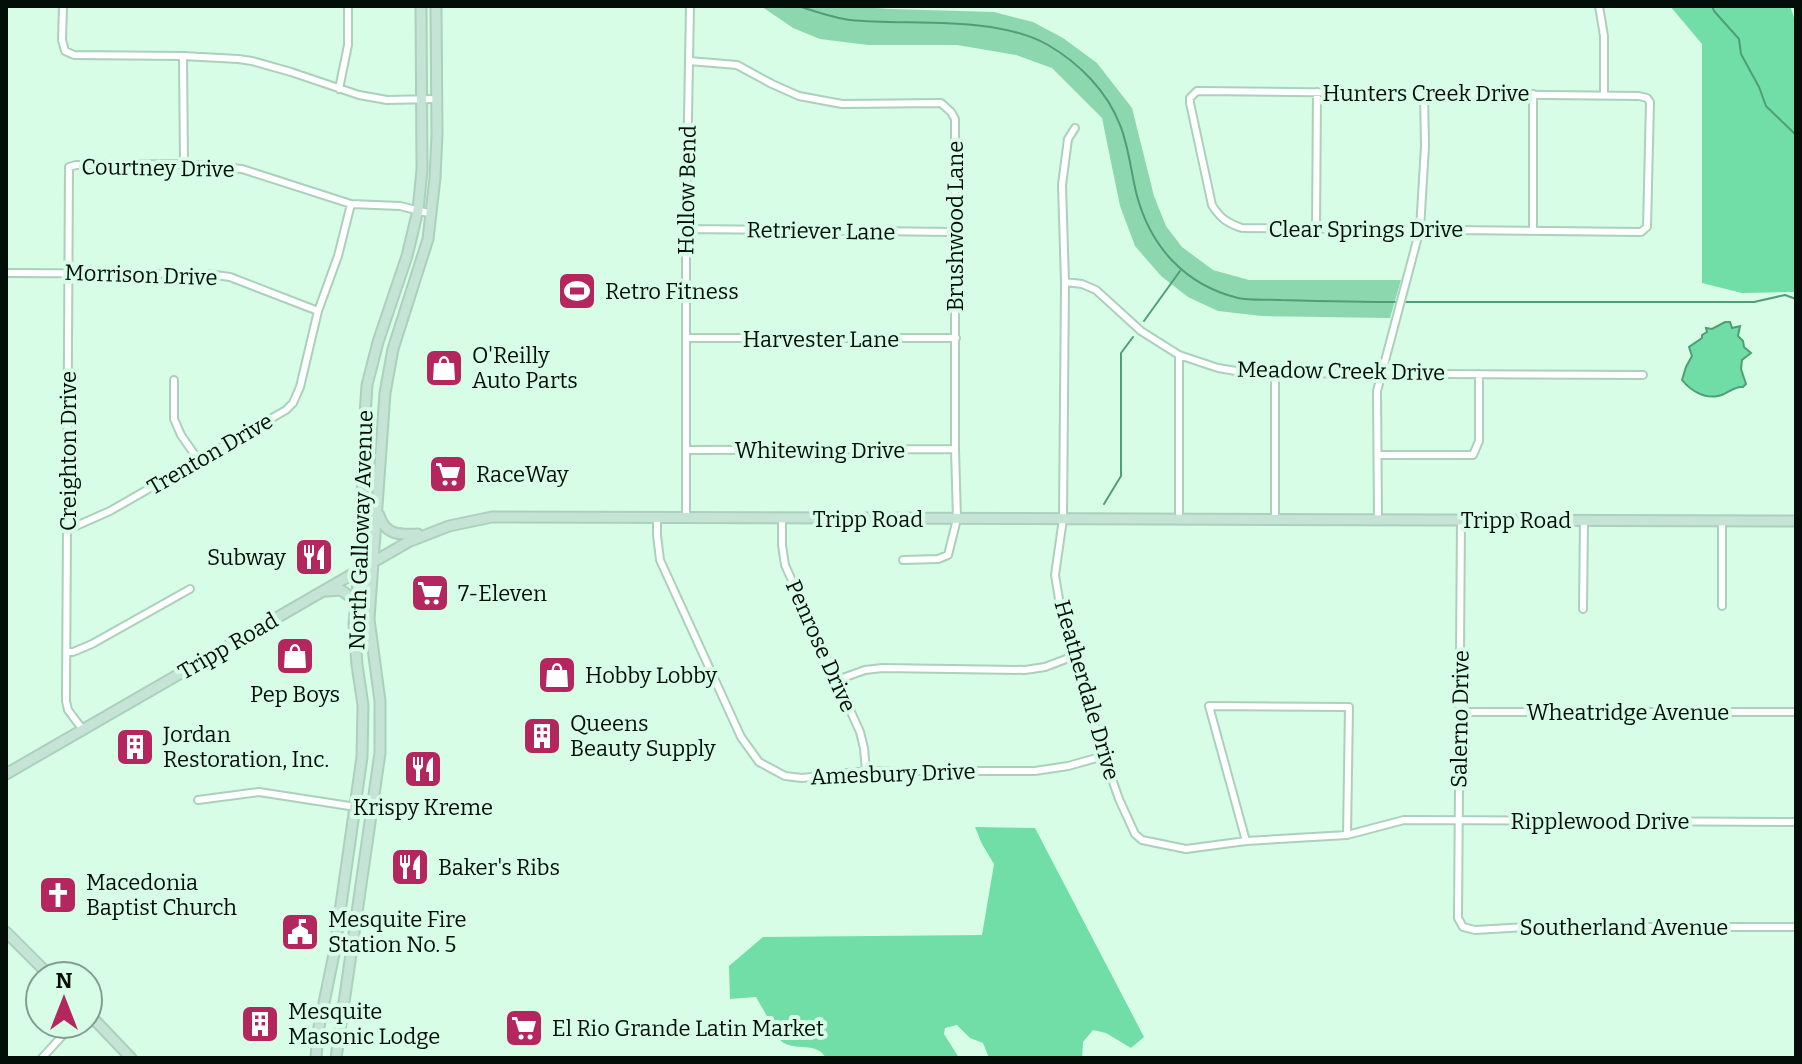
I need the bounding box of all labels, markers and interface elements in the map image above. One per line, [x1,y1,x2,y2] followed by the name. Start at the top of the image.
[1322,80,1530,107] street label: Hunters Creek Drive
[672,125,702,255] street label: Hollow Bend
[942,141,969,311] street label: Brushwood Lane
[81,153,235,183] street label: Courtney Drive
[746,216,896,246] street label: Retriever Lane
[1269,216,1463,243] street label: Clear Springs Drive
[64,259,218,291] street label: Morrison Drive
[556,270,598,312] sports icon: Retro Fitness
[605,278,739,305] place label: Retro Fitness
[743,326,899,353] street label: Harvester Lane
[472,342,578,394] place label: O'Reilly Auto Parts
[423,347,465,389] shop icon: O'Reilly Auto Parts
[1237,356,1445,386] street label: Meadow Creek Drive
[55,371,82,531] street label: Creighton Drive
[142,407,278,501] street label: Trenton Drive
[343,410,379,650] street label: North Galloway Avenue
[735,437,905,464] street label: Whitewing Drive
[427,453,469,495] supermarket icon: RaceWay
[476,461,569,488] place label: RaceWay
[813,506,923,533] street label: Tripp Road
[1461,507,1571,534] street label: Tripp Road
[293,536,335,578] restaurant icon: Subway
[207,544,286,571] place label: Subway
[409,572,451,614] supermarket icon: 7-Eleven
[780,576,862,716] street label: Penrose Drive
[458,580,547,607] place label: 7-Eleven
[1048,597,1126,783] street label: Heatherdale Drive
[173,607,283,685] street label: Tripp Road
[274,635,316,677] shop icon: Pep Boys
[1445,650,1475,788] street label: Salerno Drive
[536,654,578,696] shop icon: Hobby Lobby
[585,662,717,689] place label: Hobby Lobby
[250,681,340,708] place label: Pep Boys
[1527,699,1729,726] street label: Wheatridge Avenue
[570,710,716,762] place label: Queens Beauty Supply
[521,715,563,757] building icon: Queens Beauty Supply
[162,721,329,773] place label: Jordan Restoration, Inc.
[114,726,156,768] building icon: Jordan Restoration, Inc.
[402,748,444,790] restaurant icon: Krispy Kreme
[810,758,976,790] street label: Amesbury Drive
[353,794,493,821] place label: Krispy Kreme
[1510,808,1690,835] street label: Ripplewood Drive
[389,846,431,888] restaurant icon: Baker's Ribs
[438,854,560,881] place label: Baker's Ribs
[86,869,237,921] place label: Macedonia Baptist Church
[37,874,79,916] church icon: Macedonia Baptist Church
[328,906,467,958] place label: Mesquite Fire Station No. 5
[279,911,321,953] public building icon: Mesquite Fire Station No. 5
[1520,914,1728,941] street label: Southerland Avenue
[24,960,104,1040] north arrow
[56,967,73,994] text: N
[288,998,440,1050] place label: Mesquite Masonic Lodge
[239,1003,281,1045] building icon: Mesquite Masonic Lodge
[503,1007,545,1049] supermarket icon: El Rio Grande Latin Market
[552,1015,824,1042] place label: El Rio Grande Latin Market

